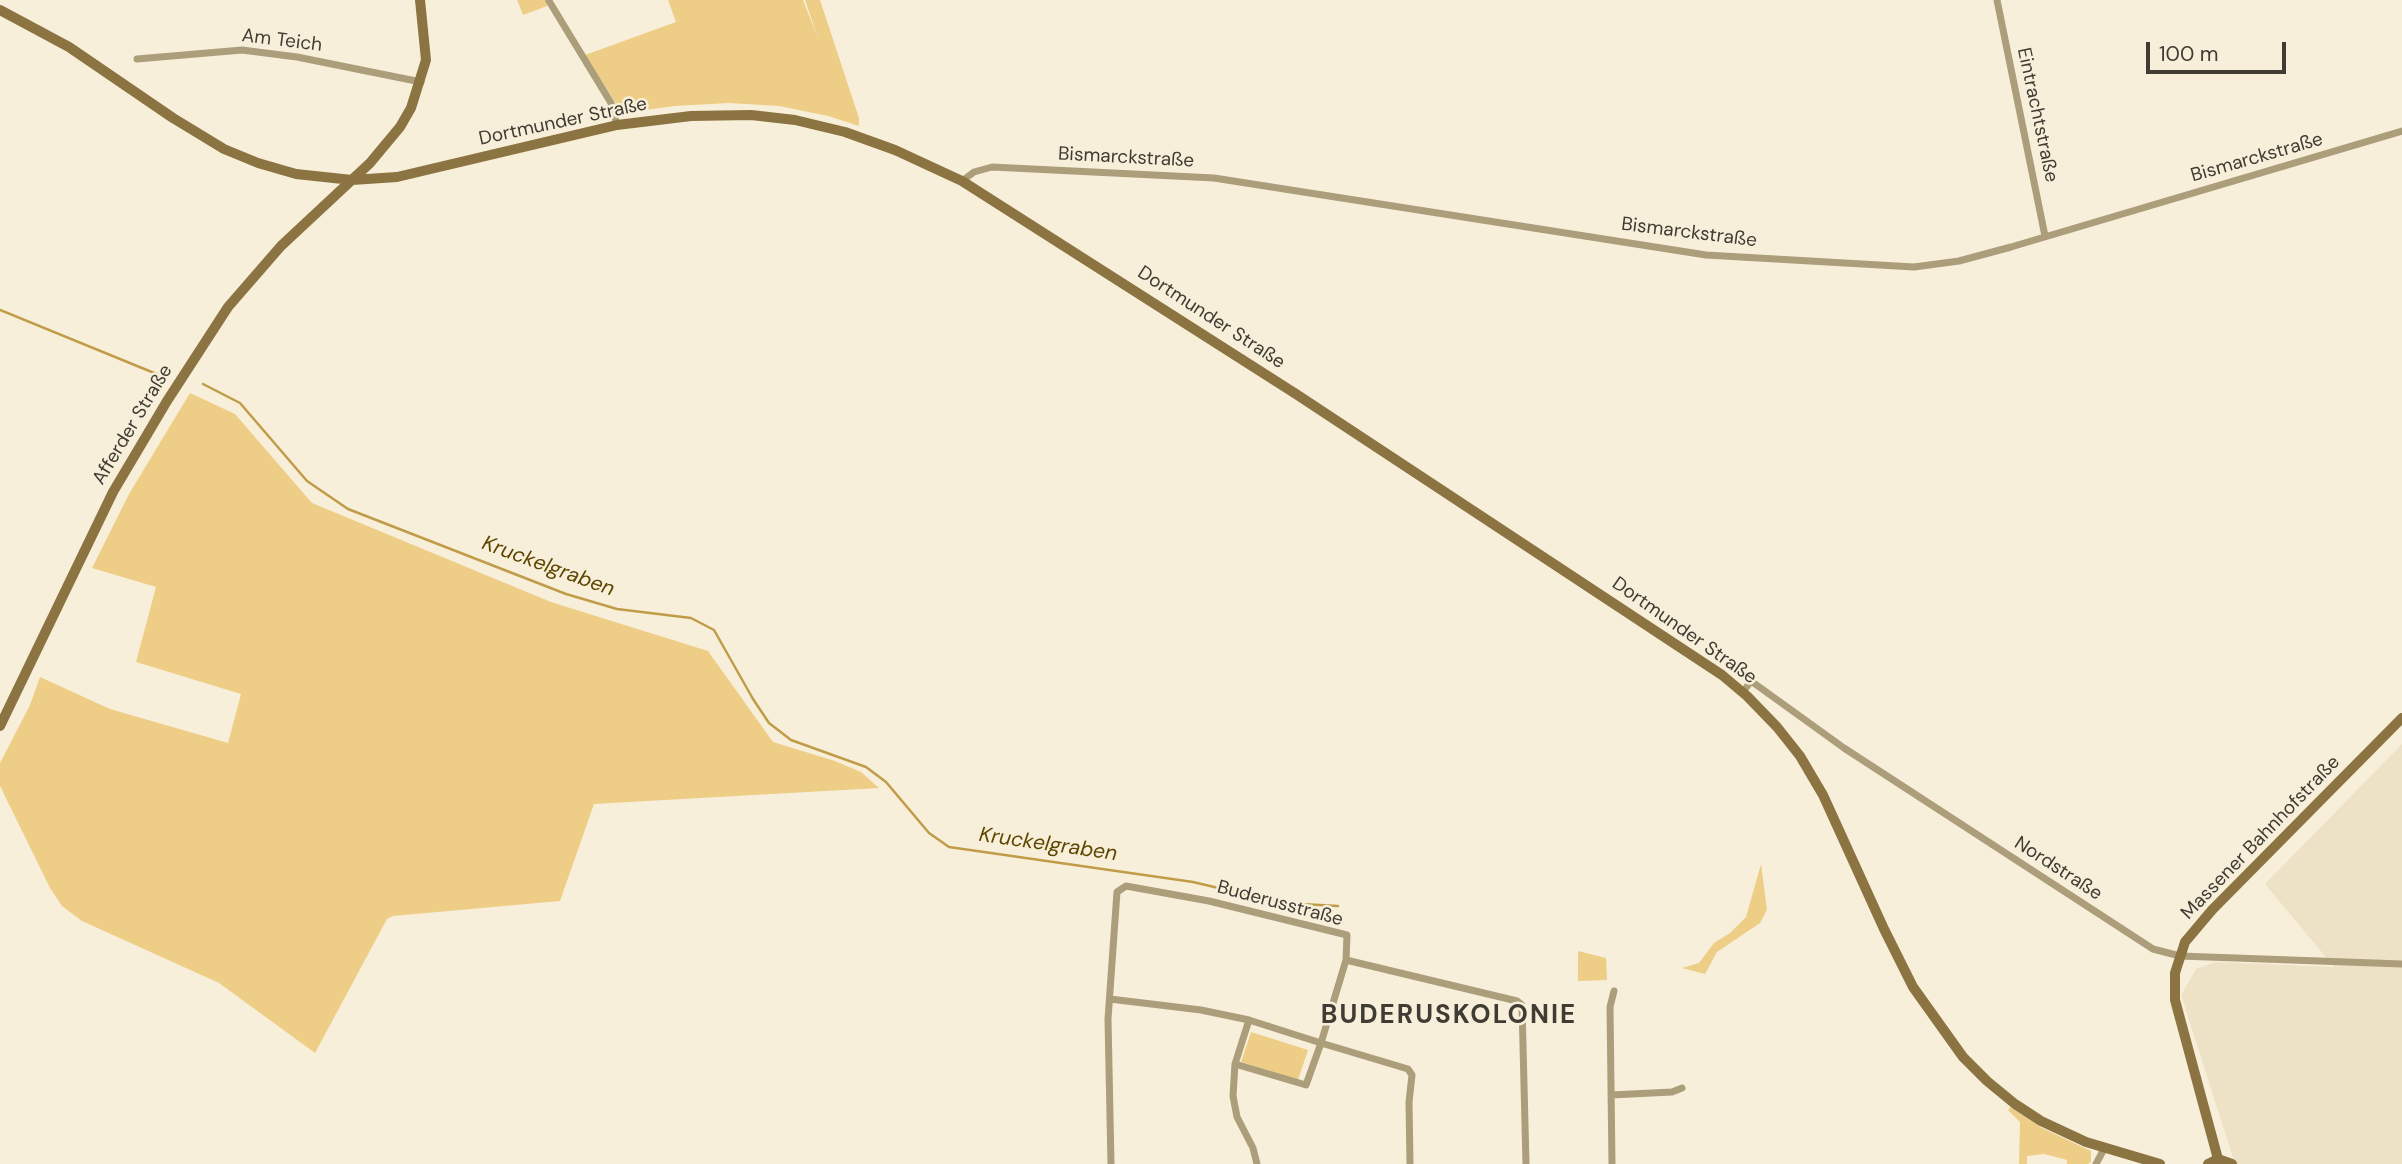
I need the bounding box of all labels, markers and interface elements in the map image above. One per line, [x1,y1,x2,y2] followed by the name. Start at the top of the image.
[241,25,323,57] street label: Am Teich
[2150,28,2290,72] scale bar
[2159,40,2219,68] text: 100 m
[2012,45,2062,185] street label: Eintrachtstraße
[477,93,649,151] street label: Dortmunder Straße
[2188,128,2326,188] street label: Bismarckstraße
[1057,143,1195,173] street label: Bismarckstraße
[1620,213,1758,253] street label: Bismarckstraße
[1133,262,1289,374] street label: Dortmunder Straße
[88,361,178,489] street label: Afferder Straße
[478,531,618,603] water label: Kruckelgraben
[1607,573,1761,689] street label: Dortmunder Straße
[2177,751,2345,925] street label: Massener Bahnhofstraße
[977,823,1119,867] water label: Kruckelgraben
[2010,832,2106,906] street label: Nordstraße
[1214,876,1346,932] street label: Buderusstraße
[1323,1000,1575,1032] district label: BUDERUSKOLONIE

